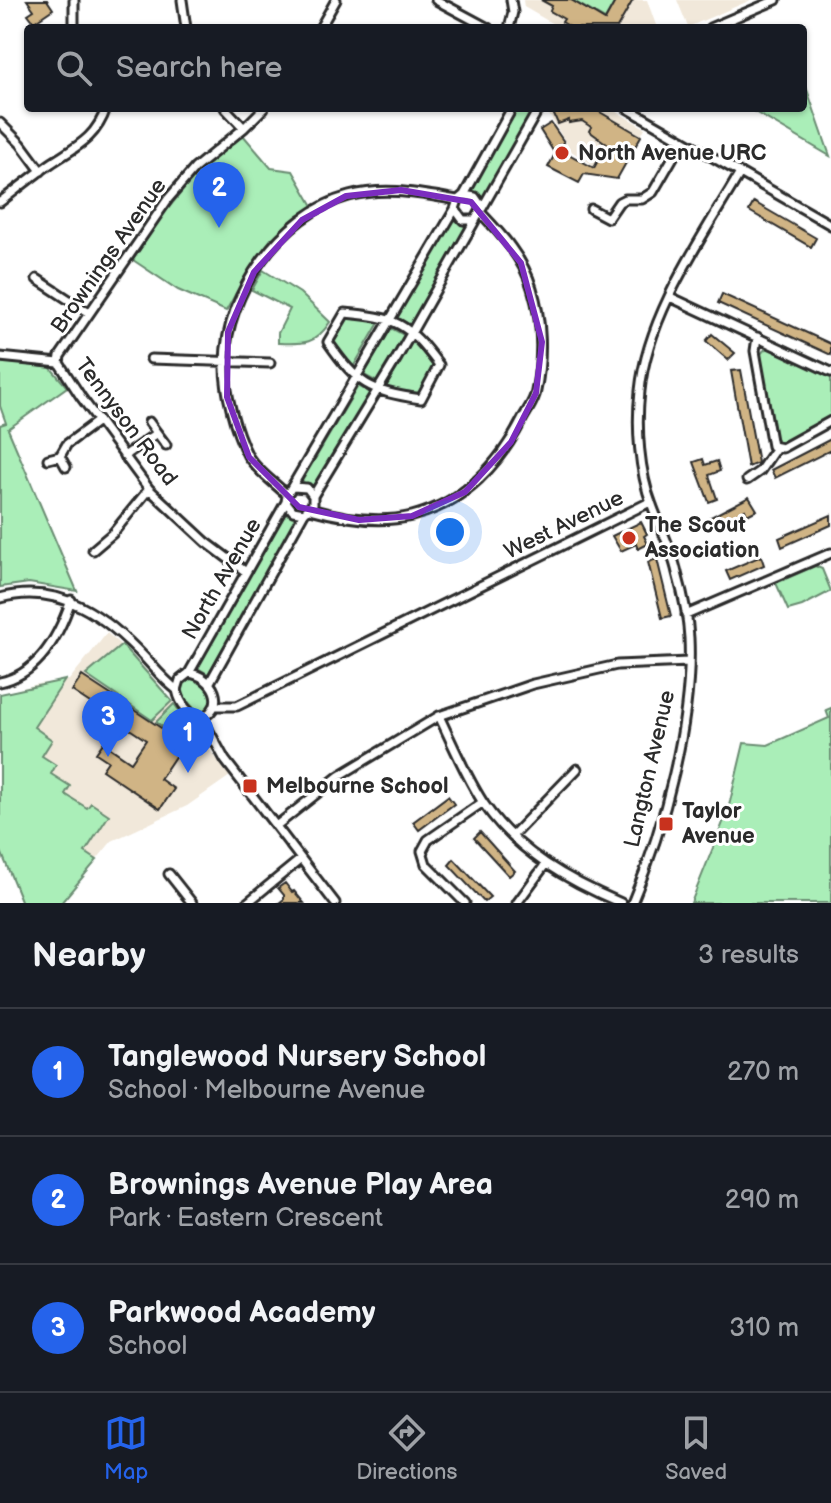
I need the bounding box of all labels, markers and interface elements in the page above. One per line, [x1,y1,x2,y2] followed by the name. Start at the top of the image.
[24,24,807,112] search box
[52,46,96,90] icon: search
[116,50,282,86] text: Search here
[578,140,766,167] place label: North Avenue URC
[553,144,571,162] marker: North Avenue URC
[193,162,245,228] pin: 2
[45,173,173,339] street label: Brownings Avenue
[69,353,183,491] street label: Tennyson Road
[500,485,628,565] street label: West Avenue
[430,512,470,552] your location
[644,512,760,564] place label: The Scout Association
[176,513,268,645] street label: North Avenue
[620,529,638,547] marker: The Scout Association
[619,688,681,850] street label: Langton Avenue
[82,691,134,757] pin: 3
[162,707,214,773] pin: 1
[266,773,449,800] place label: Melbourne School
[241,777,259,795] marker: Melbourne School
[681,798,755,850] place label: Taylor Avenue
[657,815,675,833] marker: Taylor Avenue
[32,935,146,976] text: Nearby
[698,940,799,971] text: 3 results
[108,1039,486,1075] text: Tanglewood Nursery School
[53,1057,63,1088] text: 1
[727,1057,799,1088] text: 270 m
[108,1075,425,1106] text: School · Melbourne Avenue
[108,1167,493,1203] text: Brownings Avenue Play Area
[50,1185,66,1216] text: 2
[725,1185,799,1216] text: 290 m
[108,1203,383,1234] text: Park · Eastern Crescent
[108,1295,376,1331] text: Parkwood Academy
[50,1313,66,1344] text: 3
[729,1313,799,1344] text: 310 m
[108,1331,187,1362] text: School
[104,1411,148,1486] tab: Map
[356,1411,457,1486] tab: Directions
[665,1411,727,1486] tab: Saved

